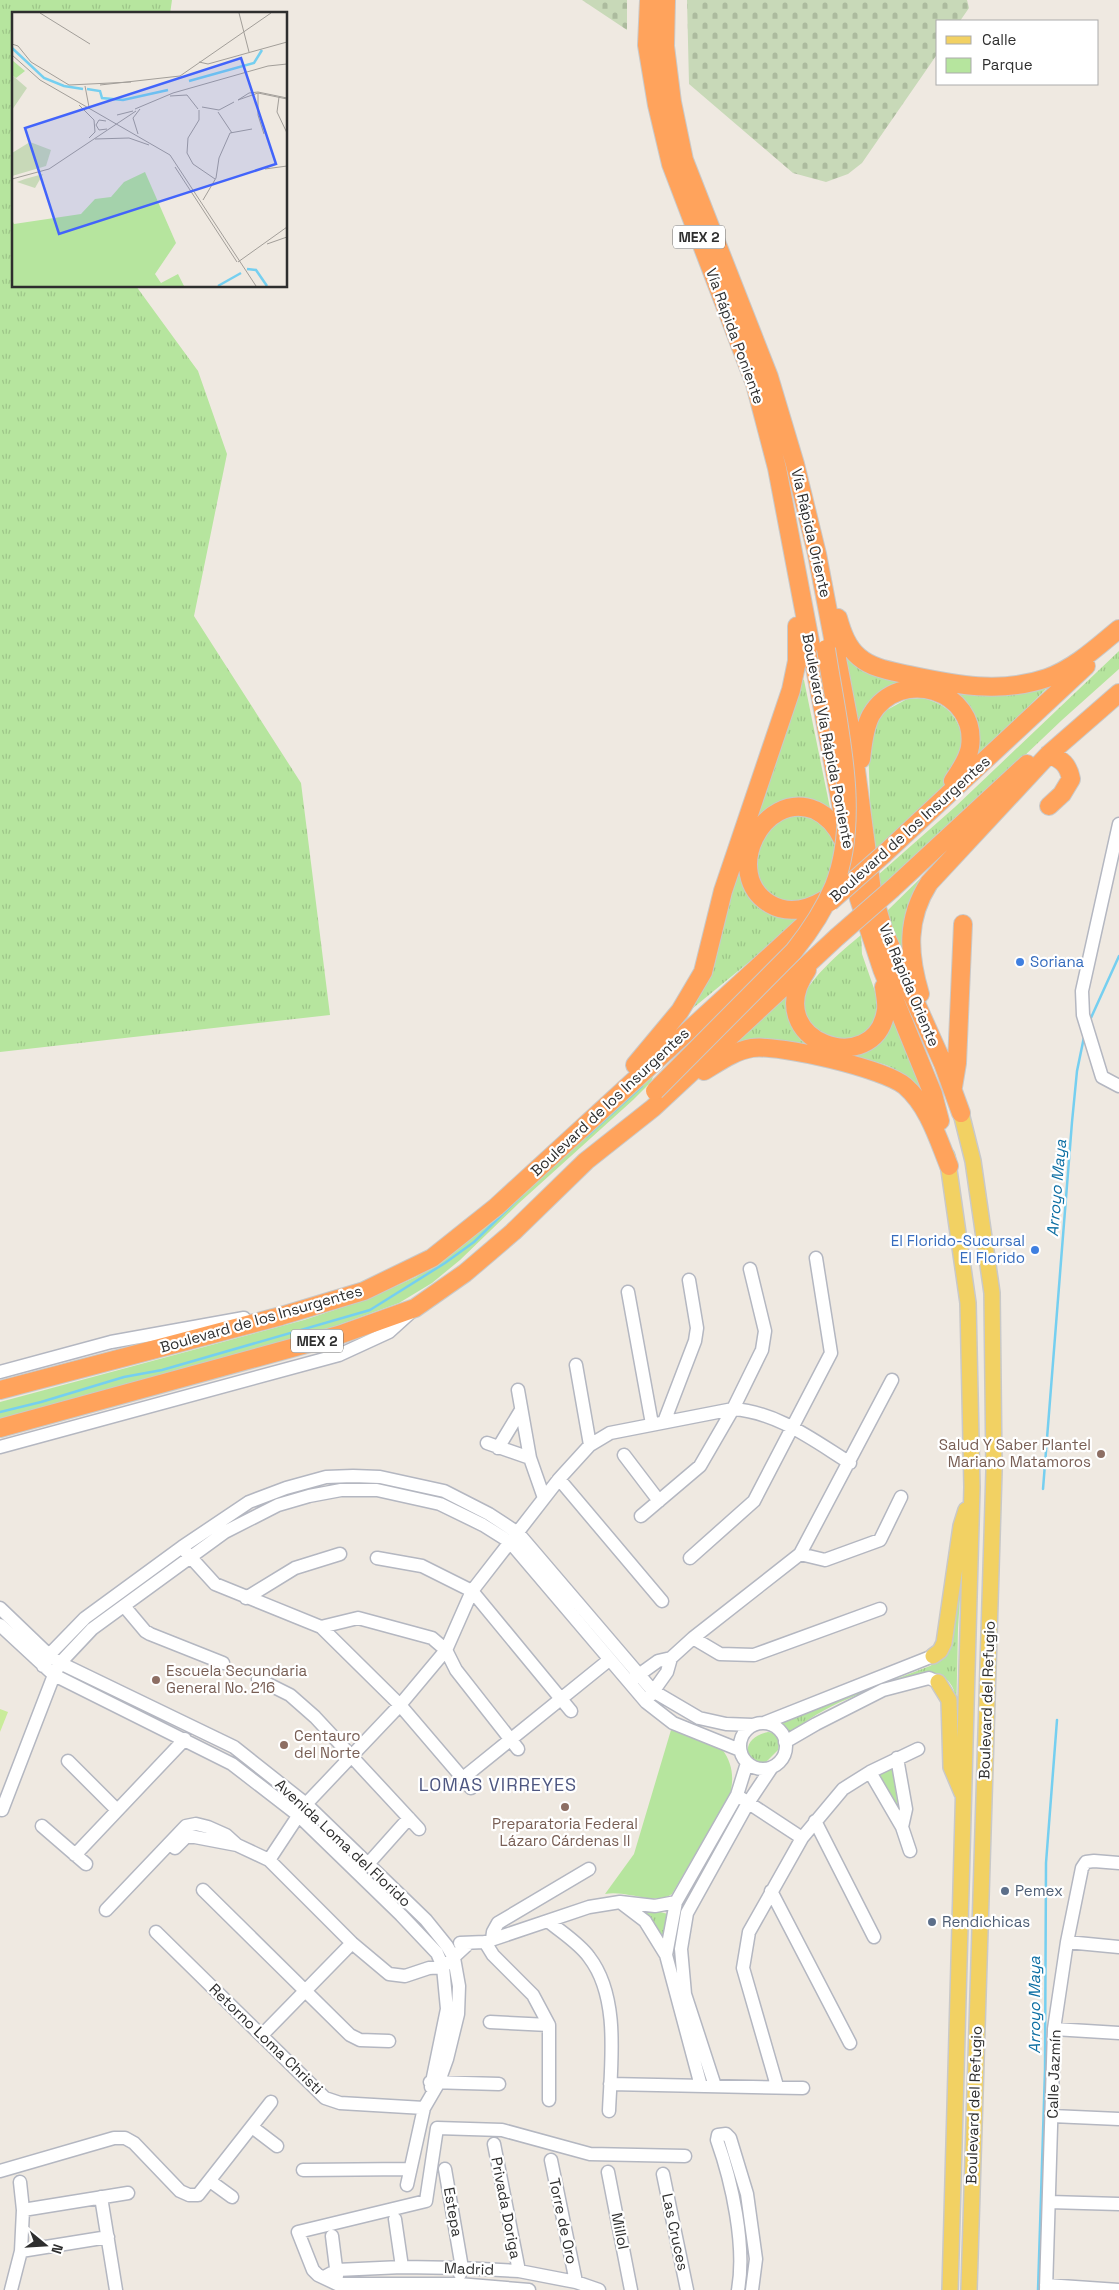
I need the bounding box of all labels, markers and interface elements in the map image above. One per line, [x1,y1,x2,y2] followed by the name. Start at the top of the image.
[12,12,288,288] inset map
[936,20,1099,85] legend
[982,30,1017,49] text: Calle
[982,55,1033,74] text: Parque
[673,226,725,248] road number: MEX 2
[702,265,769,407] street label: Vía Rápida Poniente
[787,467,836,599] street label: Vía Rápida Oriente
[798,632,859,850] street label: Boulevard Vía Rápida Poniente
[826,751,994,906] street label: Boulevard de los Insurgentes
[875,920,944,1049] street label: Vía Rápida Oriente
[1030,952,1085,971] place label: Soriana
[1014,956,1026,968] marker: Soriana
[527,1023,693,1180] street label: Boulevard de los Insurgentes
[1042,1138,1071,1237] water label: Arroyo Maya
[891,1231,1025,1267] place label: El Florido-Sucursal El Florido
[1029,1244,1041,1256] marker: El Florido-Sucursal El Florido
[158,1281,364,1357] street label: Boulevard de los Insurgentes
[291,1330,343,1352] road number: MEX 2
[939,1435,1091,1471] place label: Salud Y Saber Plantel Mariano Matamoros
[1095,1448,1107,1460] marker: Salud Y Saber Plantel Mariano Matamoros
[974,1620,999,1780] street label: Boulevard del Refugio
[166,1661,308,1697] place label: Escuela Secundaria General No. 216
[150,1674,162,1686] marker: Escuela Secundaria General No. 216
[294,1726,361,1762] place label: Centauro del Norte
[278,1739,290,1751] marker: Centauro del Norte
[419,1773,577,1796] district label: LOMAS VIRREYES
[271,1775,415,1911] street label: Avenida Loma del Florido
[559,1801,571,1813] marker: Preparatoria Federal Lázaro Cárdenas ll
[492,1814,638,1850] place label: Preparatoria Federal Lázaro Cárdenas ll
[1015,1881,1063,1900] place label: Pemex
[999,1885,1011,1897] marker: Pemex
[942,1912,1030,1931] place label: Rendichicas
[926,1916,938,1928] marker: Rendichicas
[1024,1956,1045,2054] water label: Arroyo Maya
[205,1979,327,2098] street label: Retorno Loma Christi
[961,2025,986,2185] street label: Boulevard del Refugio
[1042,2029,1065,2119] street label: Calle Jazmín
[487,2155,526,2261] street label: Privada Doriga
[545,2176,582,2266] street label: Torre de Oro
[440,2186,467,2239] street label: Estepa
[658,2191,693,2272] street label: Las Cruces
[608,2211,633,2251] street label: Millol
[20,2220,70,2270] north arrow
[47,2242,67,2256] text: N
[444,2258,494,2279] street label: Madrid

